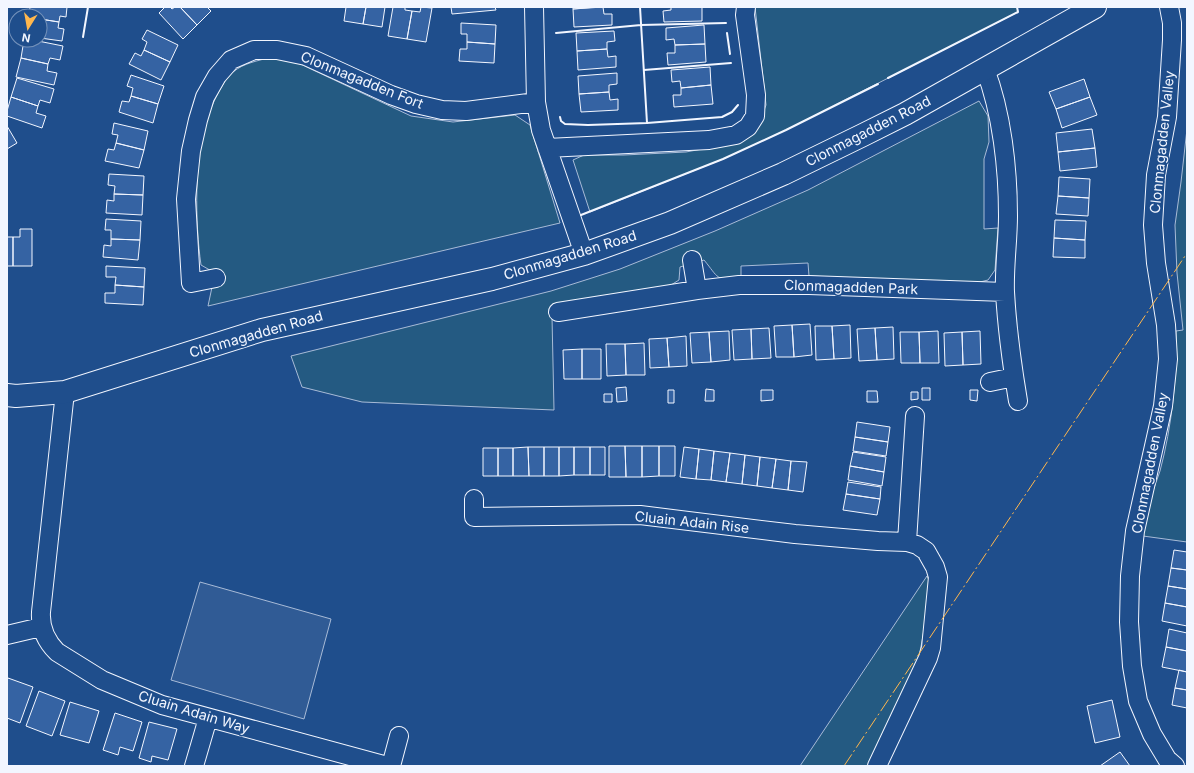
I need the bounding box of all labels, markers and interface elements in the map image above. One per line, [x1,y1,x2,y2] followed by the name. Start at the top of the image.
[8,8,48,48] north arrow
[21,30,32,45] text: N
[298,47,426,112] street label: Clonmagadden Fort
[1146,69,1177,214] street label: Clonmagadden Valley
[802,92,933,169] street label: Clonmagadden Road
[501,226,638,283] street label: Clonmagadden Road
[784,276,919,297] street label: Clonmagadden Park
[187,306,325,361] street label: Clonmagadden Road
[1127,391,1172,535] street label: Clonmagadden Valley
[634,507,750,536] street label: Cluain Adain Rise
[136,686,252,737] street label: Cluain Adain Way

